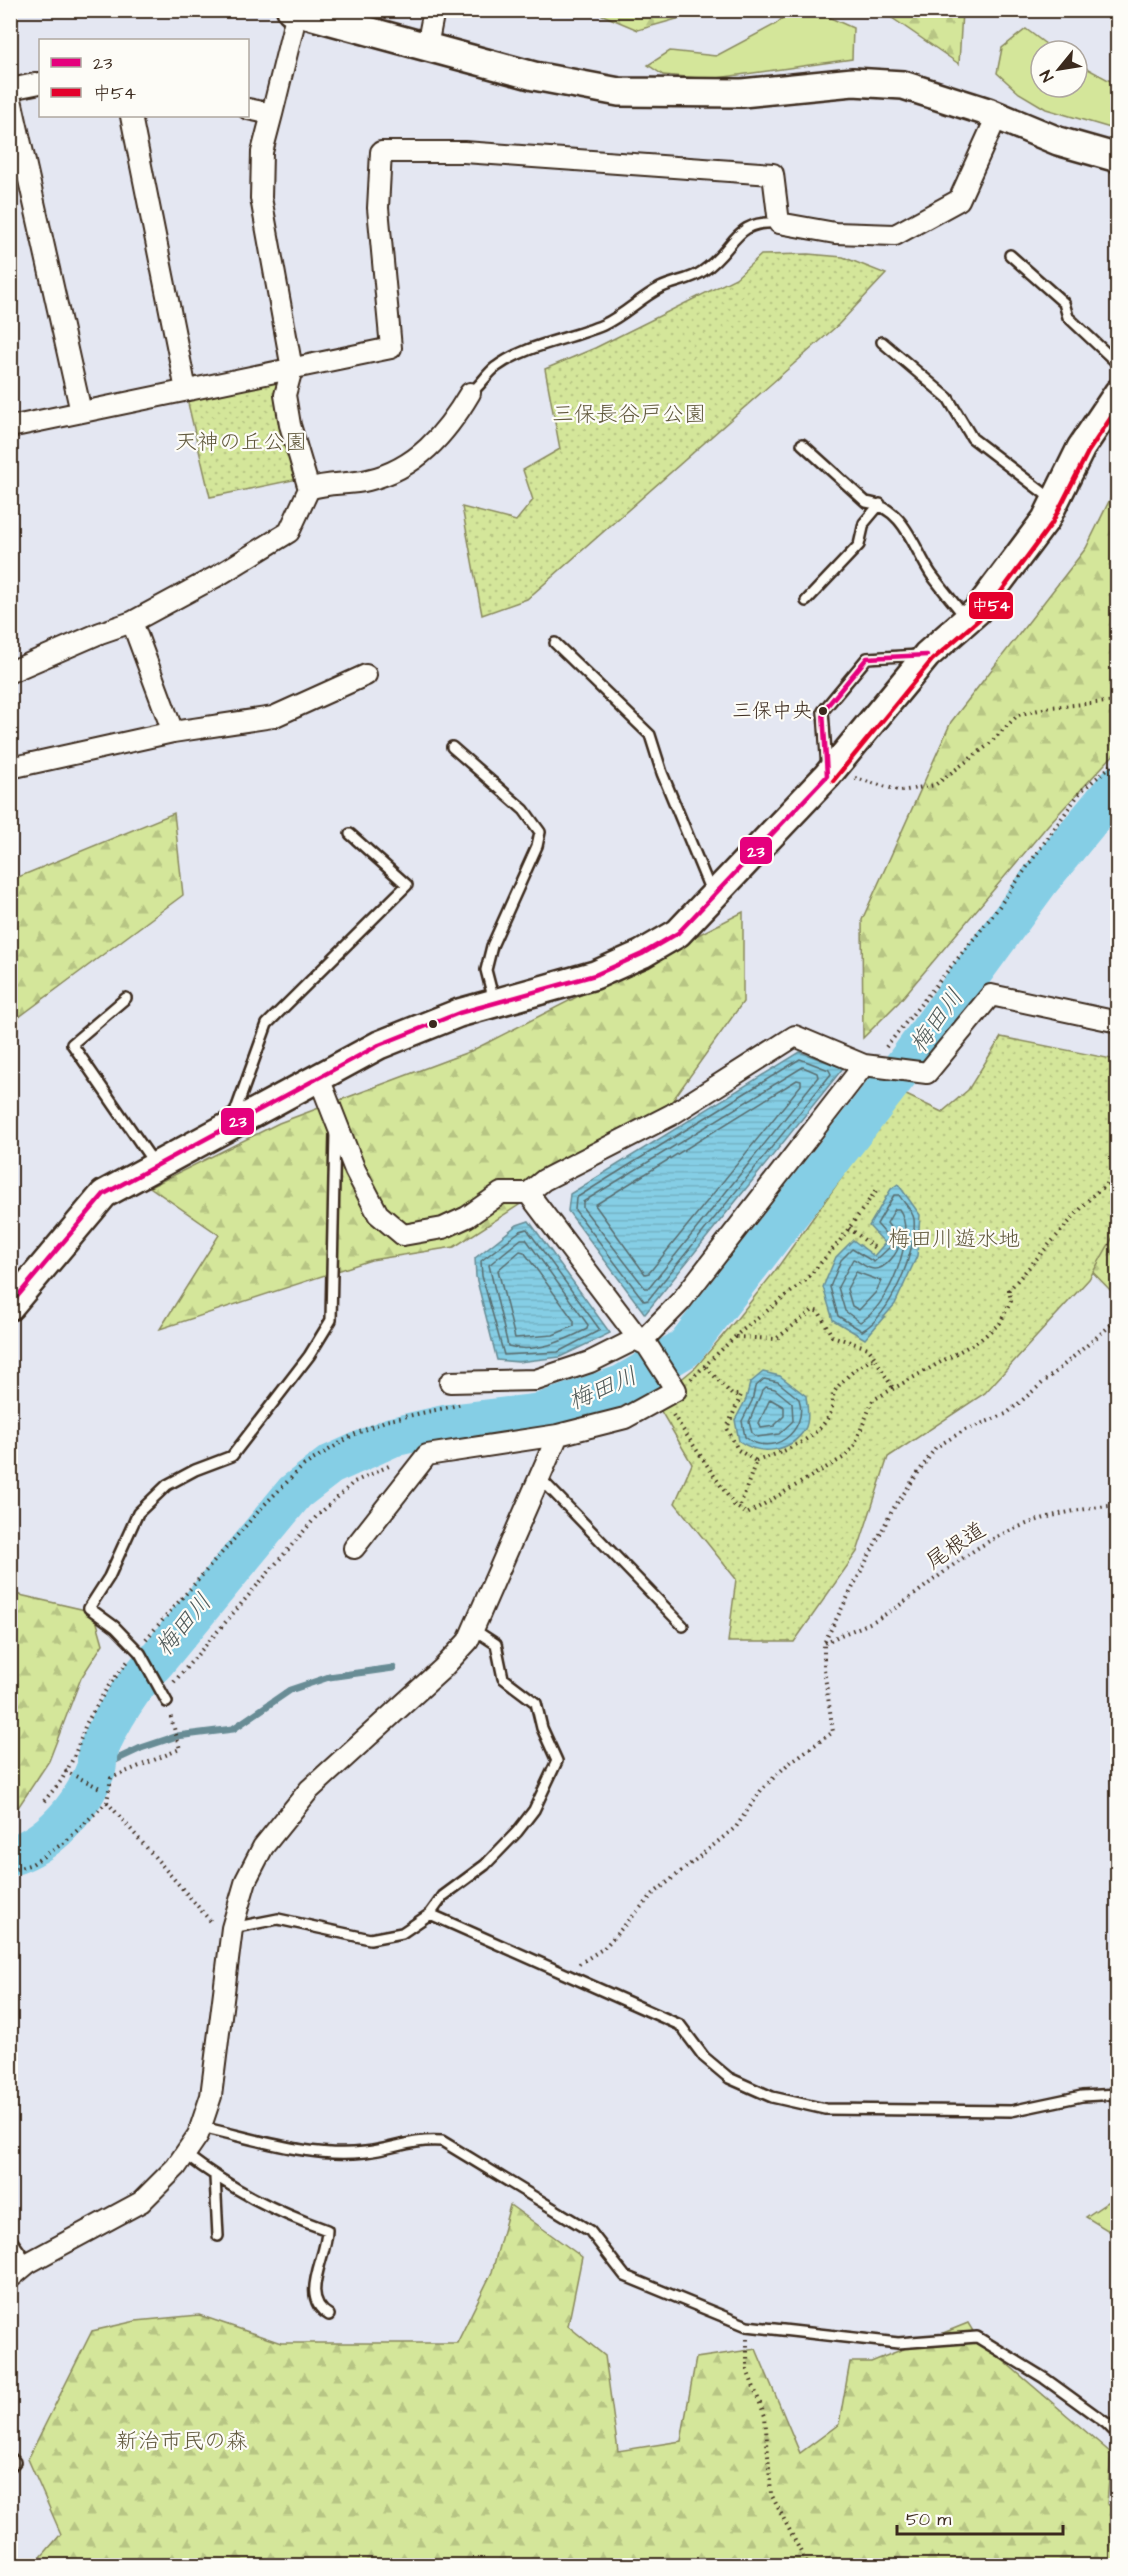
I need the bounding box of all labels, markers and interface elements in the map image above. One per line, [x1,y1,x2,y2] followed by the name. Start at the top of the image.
[39,39,249,117] legend
[1029,39,1089,99] north arrow
[93,51,112,76] text: 23
[1035,66,1059,86] text: N
[93,81,136,106] text: 中54
[552,399,706,430] park label: 三保長谷戸公園
[175,427,307,458] park label: 天神の丘公園
[968,591,1014,620] line badge: 中54
[972,595,1010,617] text: 中54
[732,697,812,725] place label: 三保中央
[817,705,829,717] marker: 三保中央
[739,836,773,865] line badge: 23
[746,841,766,863] text: 23
[902,982,972,1060] water label: 梅田川
[427,1018,439,1030] unlabelled marker
[220,1107,255,1136] line badge: 23
[228,1111,248,1133] text: 23
[888,1224,1020,1255] park label: 梅田川遊水地
[563,1359,643,1419] water label: 梅田川
[920,1515,992,1577] street label: 尾根道
[148,1586,220,1664] water label: 梅田川
[116,2426,248,2457] park label: 新治市民の森
[897,2498,1064,2536] scale bar
[906,2507,951,2532] text: 50 m

